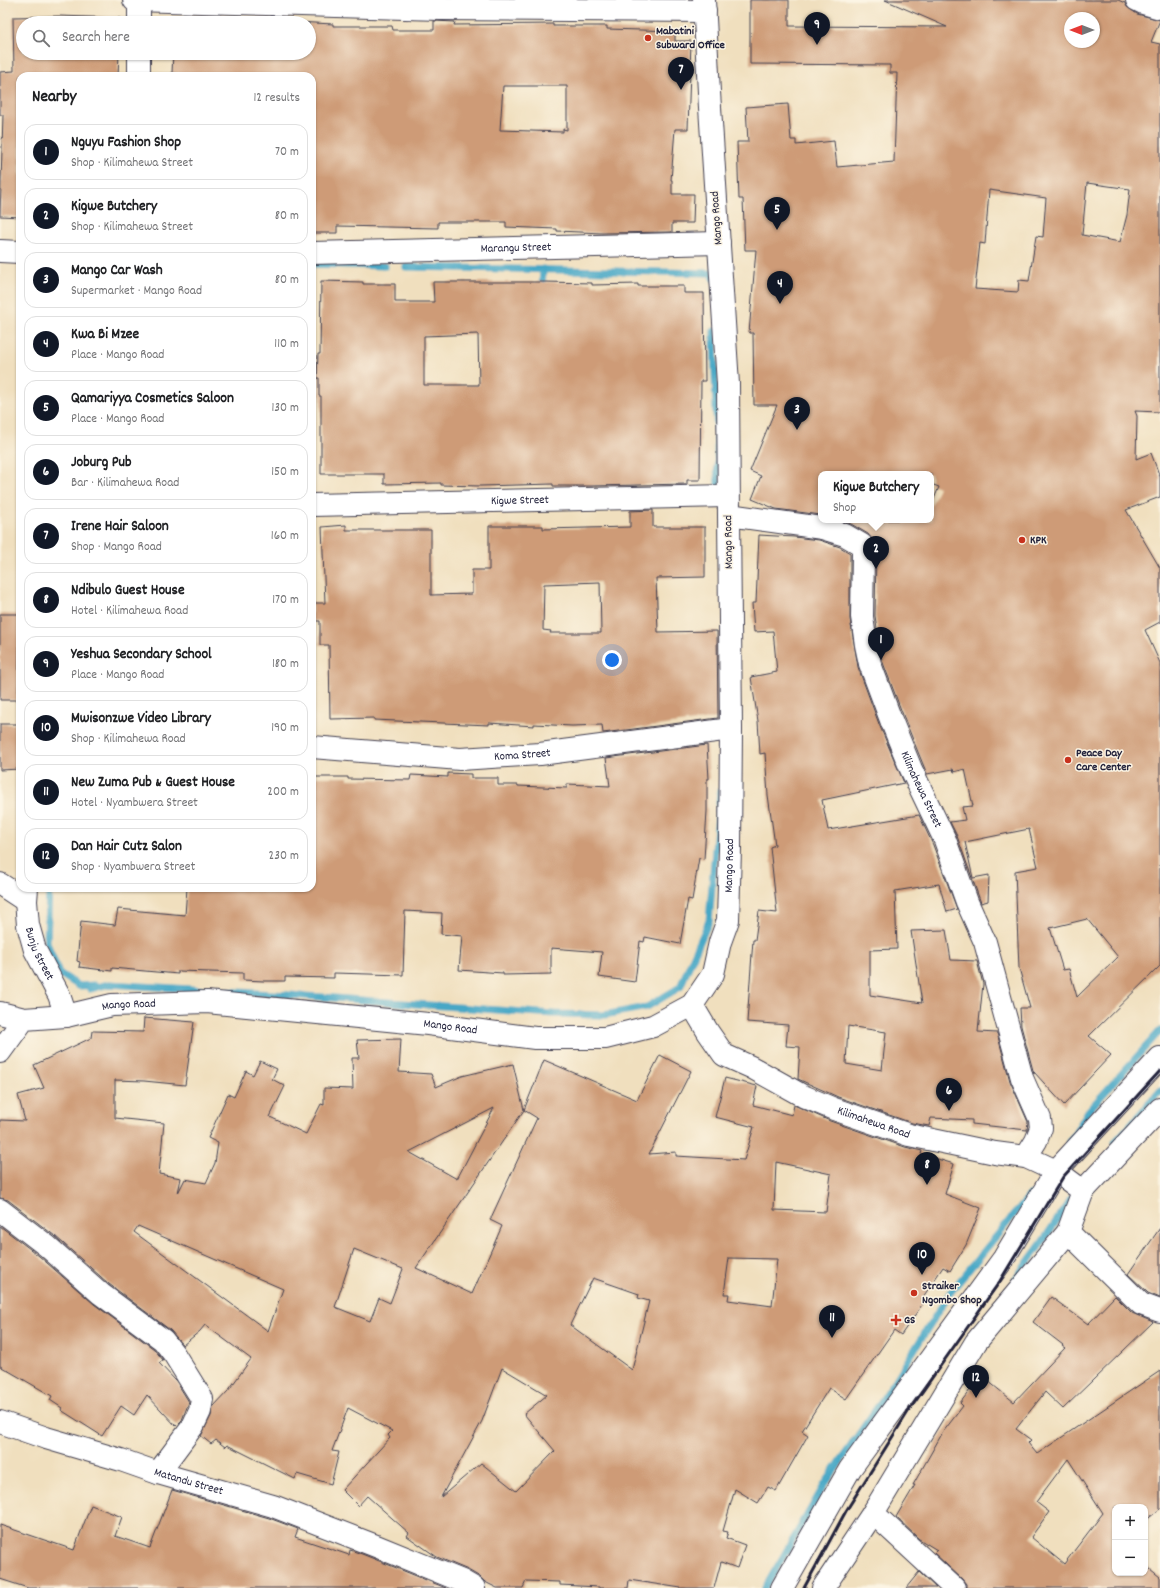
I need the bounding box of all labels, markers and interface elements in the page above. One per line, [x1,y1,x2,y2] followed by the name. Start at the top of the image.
[804,12,830,45] pin: 9
[1064,12,1100,48] north arrow
[16,16,316,60] search box
[656,23,726,54] place label: Mabatini Subward Office
[30,27,52,49] icon: search
[62,27,130,49] text: Search here
[643,33,653,43] marker: Mabatini Subward Office
[668,57,694,90] pin: 7
[32,86,76,110] text: Nearby
[254,89,300,108] text: 12 results
[71,132,181,154] text: Nguyu Fashion Shop
[45,143,47,162] text: 1
[275,143,299,162] text: 70 m
[71,154,193,173] text: Shop · Kilimahewa Street
[707,190,727,246] street label: Mango Road
[71,196,157,218] text: Kigwe Butchery
[764,197,790,230] pin: 5
[43,207,49,226] text: 2
[275,207,299,226] text: 80 m
[71,218,193,237] text: Shop · Kilimahewa Street
[480,239,552,257] street label: Marangu Street
[71,260,163,282] text: Mango Car Wash
[43,271,49,290] text: 3
[275,271,299,290] text: 80 m
[767,271,793,304] pin: 4
[71,282,202,301] text: Supermarket · Mango Road
[71,324,139,346] text: Kwa Bi Mzee
[43,335,49,354] text: 4
[274,335,299,354] text: 110 m
[71,346,164,365] text: Place · Mango Road
[71,388,234,410] text: Qamariyya Cosmetics Saloon
[784,397,810,430] pin: 3
[43,399,49,418] text: 5
[271,399,299,418] text: 130 m
[71,410,164,429] text: Place · Mango Road
[71,452,131,474] text: Joburg Pub
[43,463,49,482] text: 6
[271,463,299,482] text: 150 m
[818,471,934,523] popup
[71,474,179,493] text: Bar · Kilimahewa Road
[833,477,919,499] text: Kigwe Butchery
[491,491,550,510] street label: Kigwe Street
[833,499,856,518] text: Shop
[720,515,738,569] street label: Mango Road
[71,516,169,538] text: Irene Hair Saloon
[44,527,48,546] text: 7
[271,527,299,546] text: 160 m
[1030,532,1047,549] place label: KPK
[1017,535,1027,545] marker: KPK
[863,536,889,569] pin: 2
[71,538,162,557] text: Shop · Mango Road
[71,580,185,602] text: Ndibulo Guest House
[43,591,49,610] text: 8
[272,591,299,610] text: 170 m
[71,602,188,621] text: Hotel · Kilimahewa Road
[868,627,894,660] pin: 1
[71,644,212,666] text: Yeshua Secondary School
[602,650,622,670] your location
[43,655,49,674] text: 9
[272,655,299,674] text: 180 m
[71,666,164,685] text: Place · Mango Road
[71,708,211,730] text: Mwisonzwe Video Library
[41,719,51,738] text: 10
[271,719,299,738] text: 190 m
[71,730,186,749] text: Shop · Kilimahewa Road
[494,744,552,765] street label: Koma Street
[1076,745,1131,776] place label: Peace Day Care Center
[896,749,947,831] street label: Kilimahewa Street
[1063,755,1073,765] marker: Peace Day Care Center
[71,772,235,794] text: New Zuma Pub & Guest House
[43,783,49,802] text: 11
[267,783,299,802] text: 200 m
[71,794,198,813] text: Hotel · Nyambwera Street
[71,836,182,858] text: Dan Hair Cutz Salon
[720,839,739,893] street label: Mango Road
[42,847,50,866] text: 12
[269,847,299,866] text: 230 m
[71,858,195,877] text: Shop · Nyambwera Street
[20,925,58,984] street label: Bunju Street
[100,995,156,1016] street label: Mango Road
[423,1015,478,1039] street label: Mango Road
[936,1078,962,1111] pin: 6
[835,1102,912,1143] street label: Kilimahewa Road
[914,1152,940,1185] pin: 8
[909,1242,935,1275] pin: 10
[922,1278,982,1309] place label: Straiker Ngombo Shop
[909,1288,919,1298] marker: Straiker Ngombo Shop
[819,1305,845,1338] pin: 11
[904,1312,915,1329] place label: GS
[891,1315,901,1325] marker: GS
[963,1365,989,1398] pin: 12
[152,1464,226,1500] street label: Matandu Street
[1112,1504,1148,1576] map controls
[1112,1504,1148,1540] button: +
[1112,1540,1148,1576] button: −

